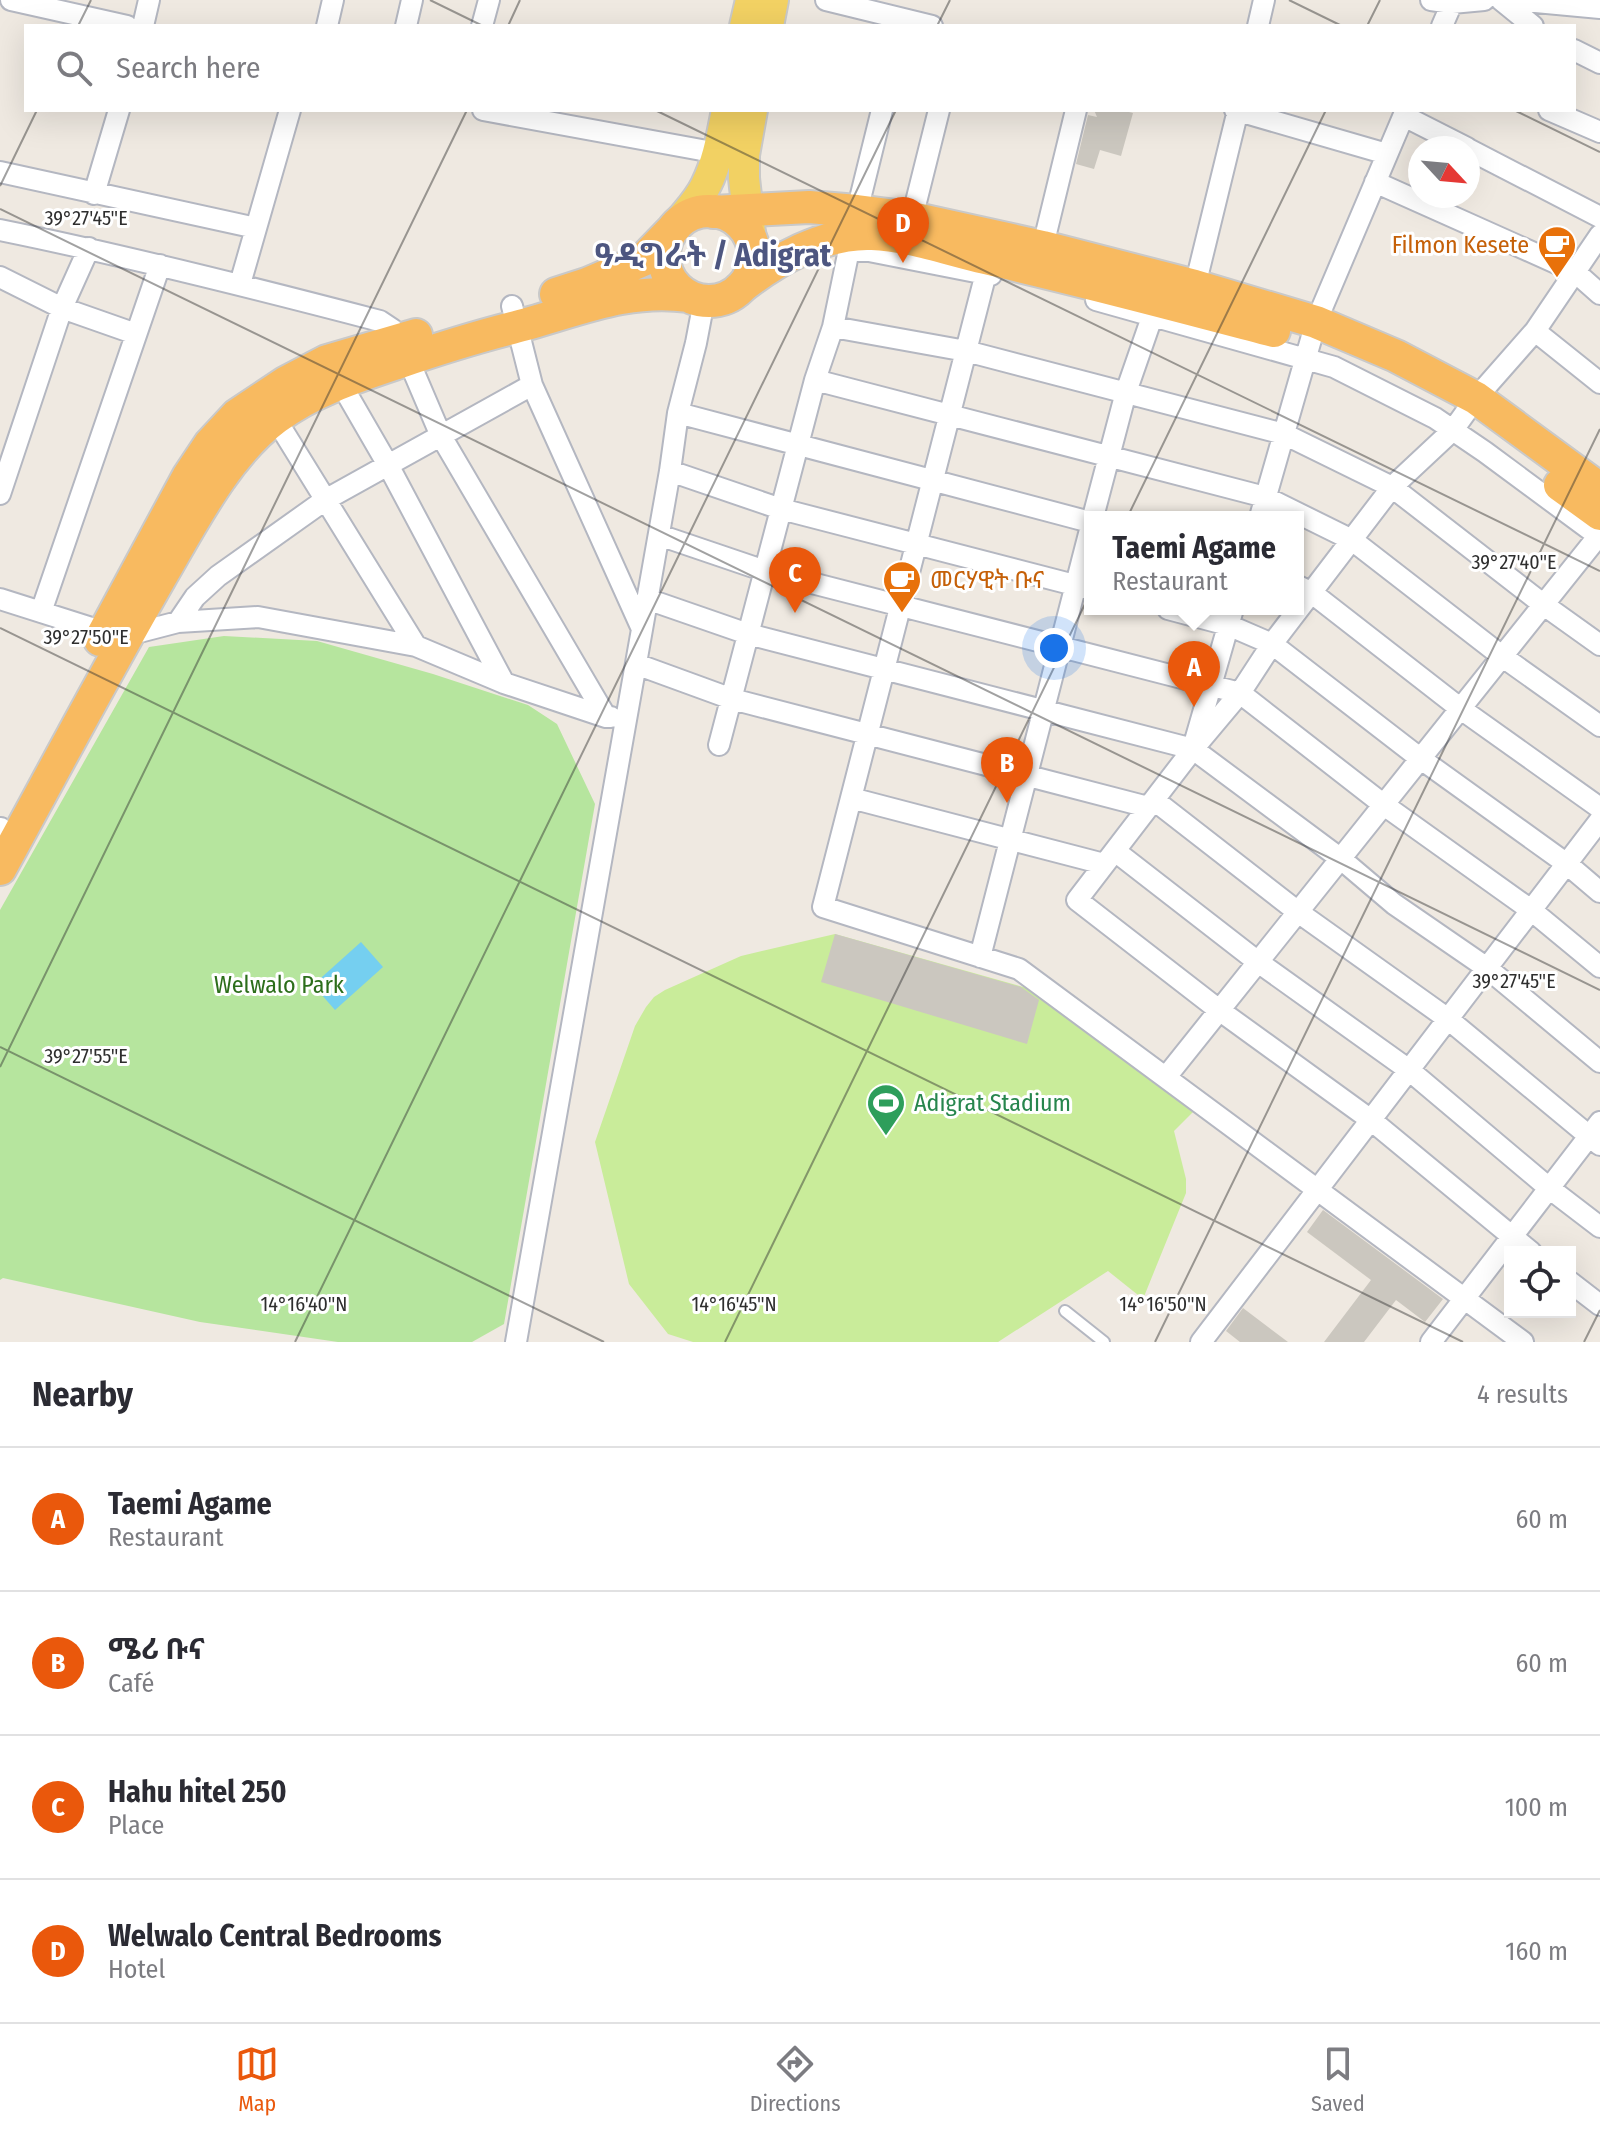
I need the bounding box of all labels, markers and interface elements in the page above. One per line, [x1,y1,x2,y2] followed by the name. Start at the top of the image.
[24,24,1576,112] search box
[52,46,96,90] icon: search
[116,50,261,86] text: Search here
[1408,136,1480,208] north arrow
[877,197,929,263] pin: D
[44,206,128,230] text: 39°27'45"E
[1536,224,1578,279] cafe icon: Filmon Kesete
[1392,231,1529,259] place label: Filmon Kesete
[595,236,832,274] district label: ዓዲግራት / Adigrat
[1084,511,1304,615] popup
[1112,530,1276,566] text: Taemi Agame
[769,547,821,613] pin: C
[1472,550,1556,574] text: 39°27'40"E
[881,559,923,614] cafe icon: መርሃዊት ቡና
[930,566,1044,594] place label: መርሃዊት ቡና
[1112,566,1228,597] text: Restaurant
[43,625,129,649] text: 39°27'50"E
[1034,628,1074,668] your location
[1168,641,1220,707] pin: A
[981,737,1033,803] pin: B
[1472,969,1556,993] text: 39°27'45"E
[214,971,345,999] park label: Welwalo Park
[44,1044,128,1068] text: 39°27'55"E
[865,1082,907,1137] sports icon: Adigrat Stadium
[914,1089,1071,1117] place label: Adigrat Stadium
[1504,1246,1576,1318] map controls
[1504,1246,1576,1318] button: locate
[260,1292,348,1316] text: 14°16'40"N
[691,1292,777,1316] text: 14°16'45"N
[1119,1292,1207,1316] text: 14°16'50"N
[32,1374,133,1415] text: Nearby
[1477,1379,1568,1410] text: 4 results
[108,1486,272,1522] text: Taemi Agame
[51,1504,65,1535] text: A
[1515,1504,1568,1535] text: 60 m
[108,1522,224,1553] text: Restaurant
[108,1631,205,1667] text: ሜሪ ቡና
[51,1648,65,1679] text: B
[1515,1648,1568,1679] text: 60 m
[108,1668,154,1699] text: Café
[108,1774,287,1810] text: Hahu hitel 250
[51,1792,65,1823] text: C
[1505,1792,1568,1823] text: 100 m
[108,1810,164,1841] text: Place
[108,1918,442,1954] text: Welwalo Central Bedrooms
[50,1936,66,1967] text: D
[1505,1936,1568,1967] text: 160 m
[108,1954,165,1985] text: Hotel
[235,2042,279,2117] tab: Map
[750,2042,841,2117] tab: Directions
[1311,2042,1365,2117] tab: Saved

